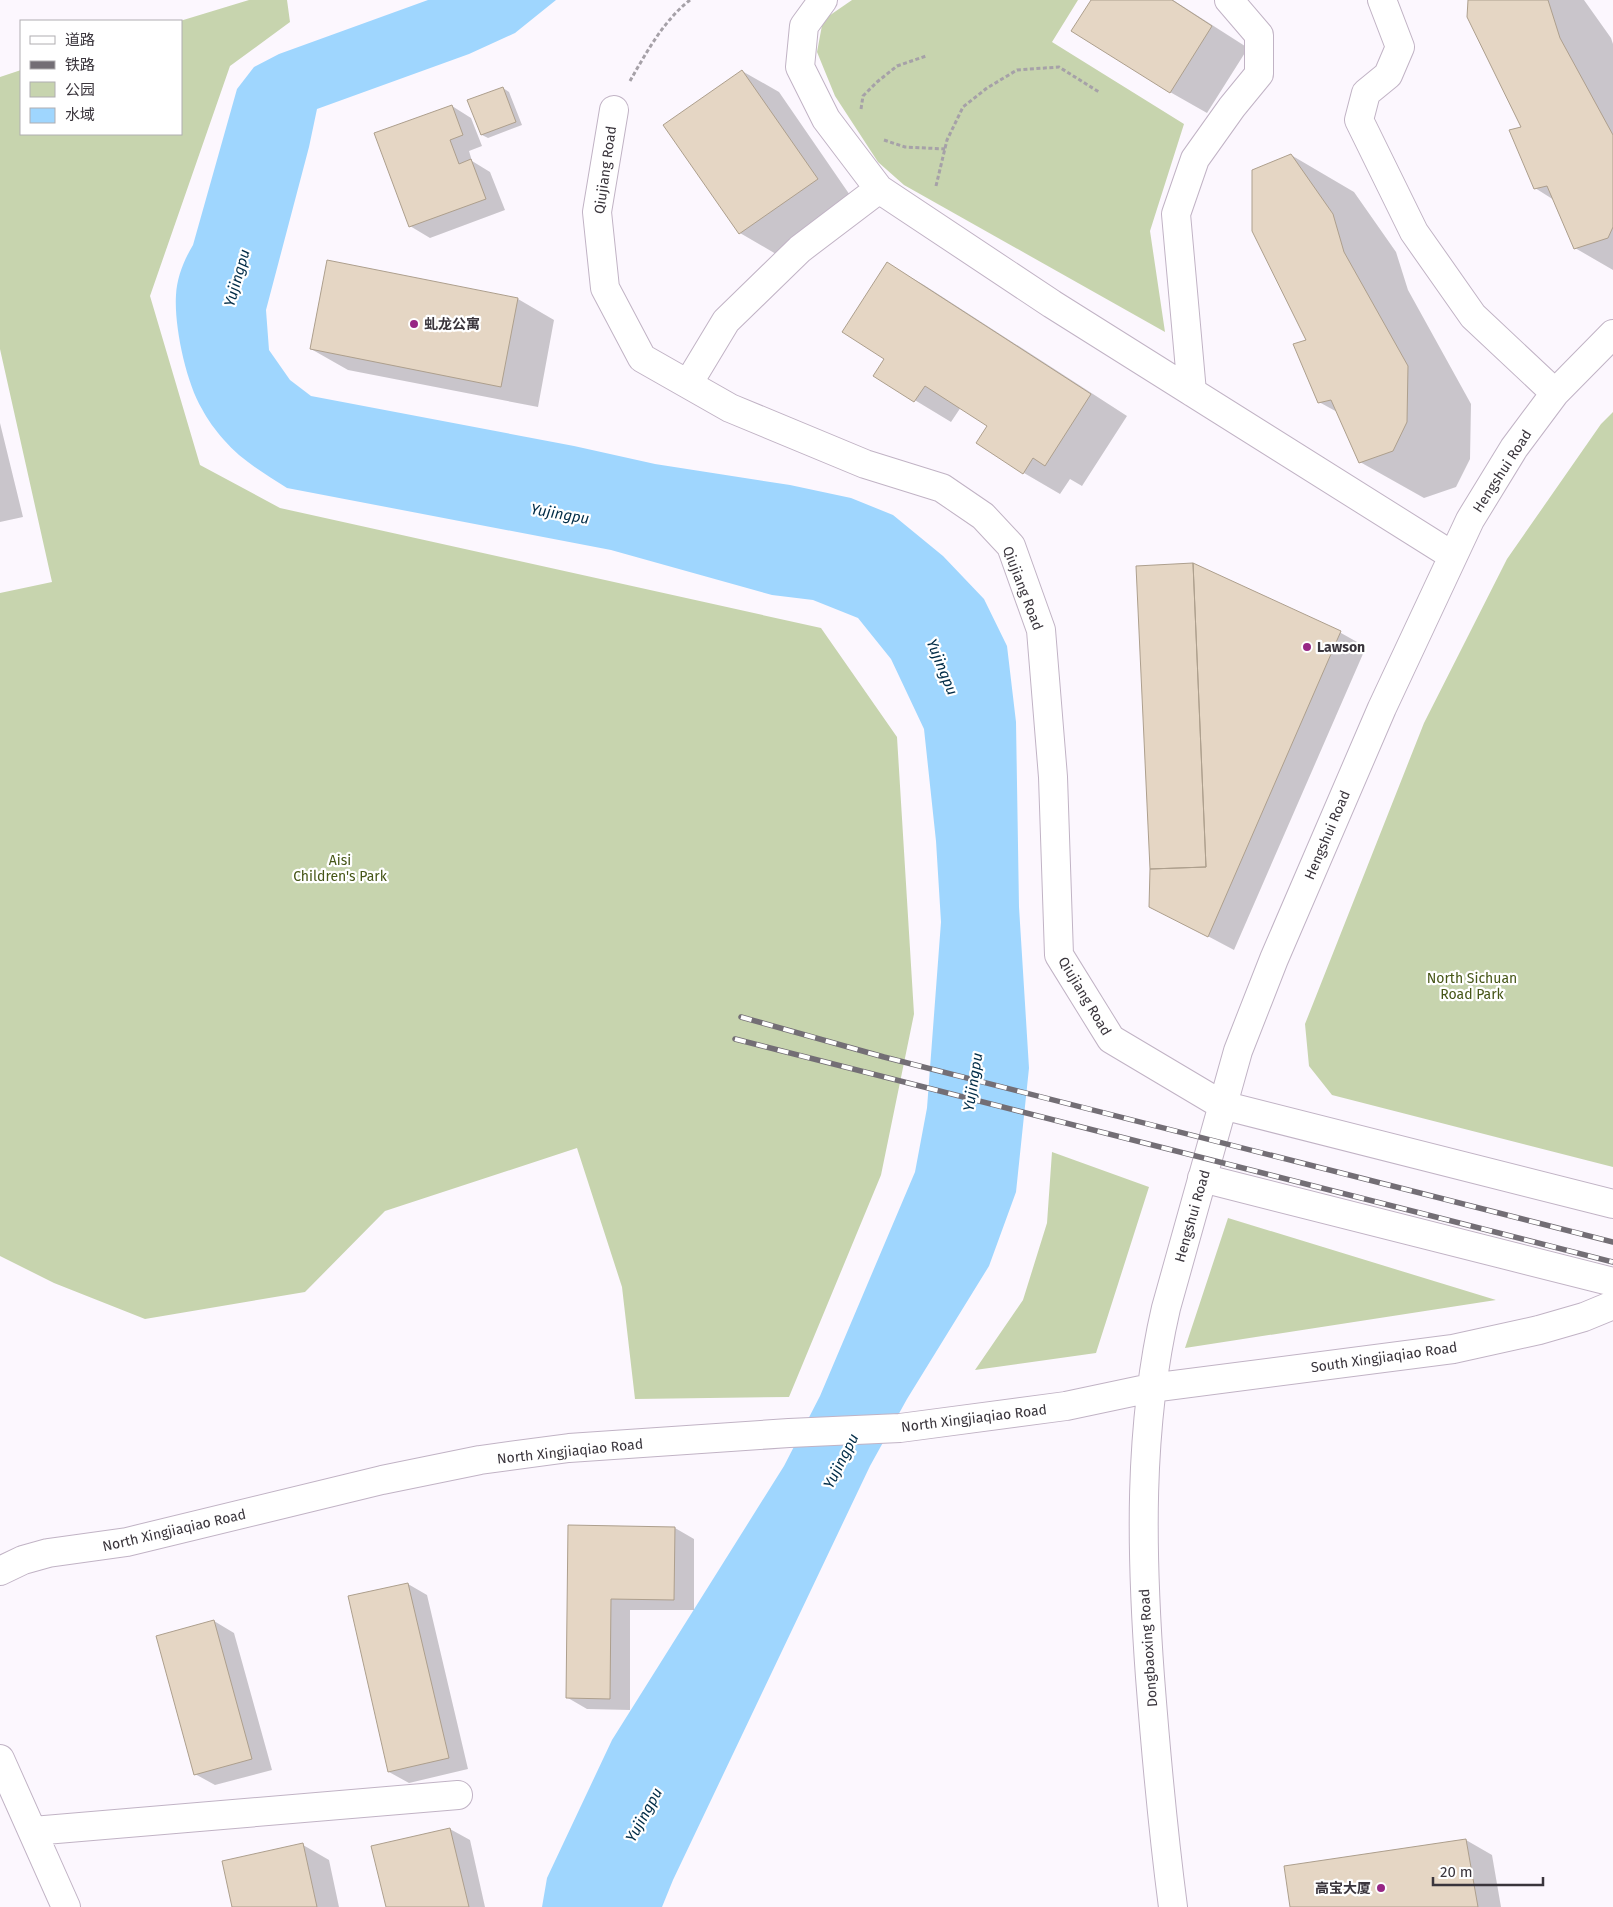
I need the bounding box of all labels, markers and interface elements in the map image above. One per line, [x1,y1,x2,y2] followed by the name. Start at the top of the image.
[20,20,182,135] legend
[65,31,95,49] text: 道路
[65,56,95,74] text: 铁路
[65,81,95,99] text: 公园
[65,106,95,124] text: 水域
[591,125,620,215] street label: Qiujiang Road
[220,247,254,309] water label: Yujingpu
[424,316,480,333] place label: 虬龙公寓
[408,318,420,330] marker: 虬龙公寓
[1469,427,1536,516] street label: Hengshui Road
[529,500,591,528] water label: Yujingpu
[999,544,1046,633] street label: Qiujiang Road
[923,636,961,698] water label: Yujingpu
[1317,639,1365,656] place label: Lawson
[1301,641,1313,653] marker: Lawson
[1301,788,1354,882] street label: Hengshui Road
[293,852,388,885] park label: Aisi Children's Park
[1054,954,1115,1039] street label: Qiujiang Road
[1427,970,1517,1003] park label: North Sichuan Road Park
[959,1051,987,1113] water label: Yujingpu
[1171,1168,1214,1264] street label: Hengshui Road
[1310,1339,1458,1376] street label: South Xingjiaqiao Road
[900,1401,1048,1436] street label: North Xingjiaqiao Road
[820,1431,862,1491] water label: Yujingpu
[496,1435,644,1468] street label: North Xingjiaqiao Road
[101,1506,247,1555] street label: North Xingjiaqiao Road
[1136,1588,1161,1708] street label: Dongbaoxing Road
[622,1785,666,1845] water label: Yujingpu
[1433,1854,1543,1886] scale bar
[1440,1863,1473,1881] text: 20 m
[1315,1880,1371,1897] place label: 高宝大厦
[1375,1882,1387,1894] marker: 高宝大厦

